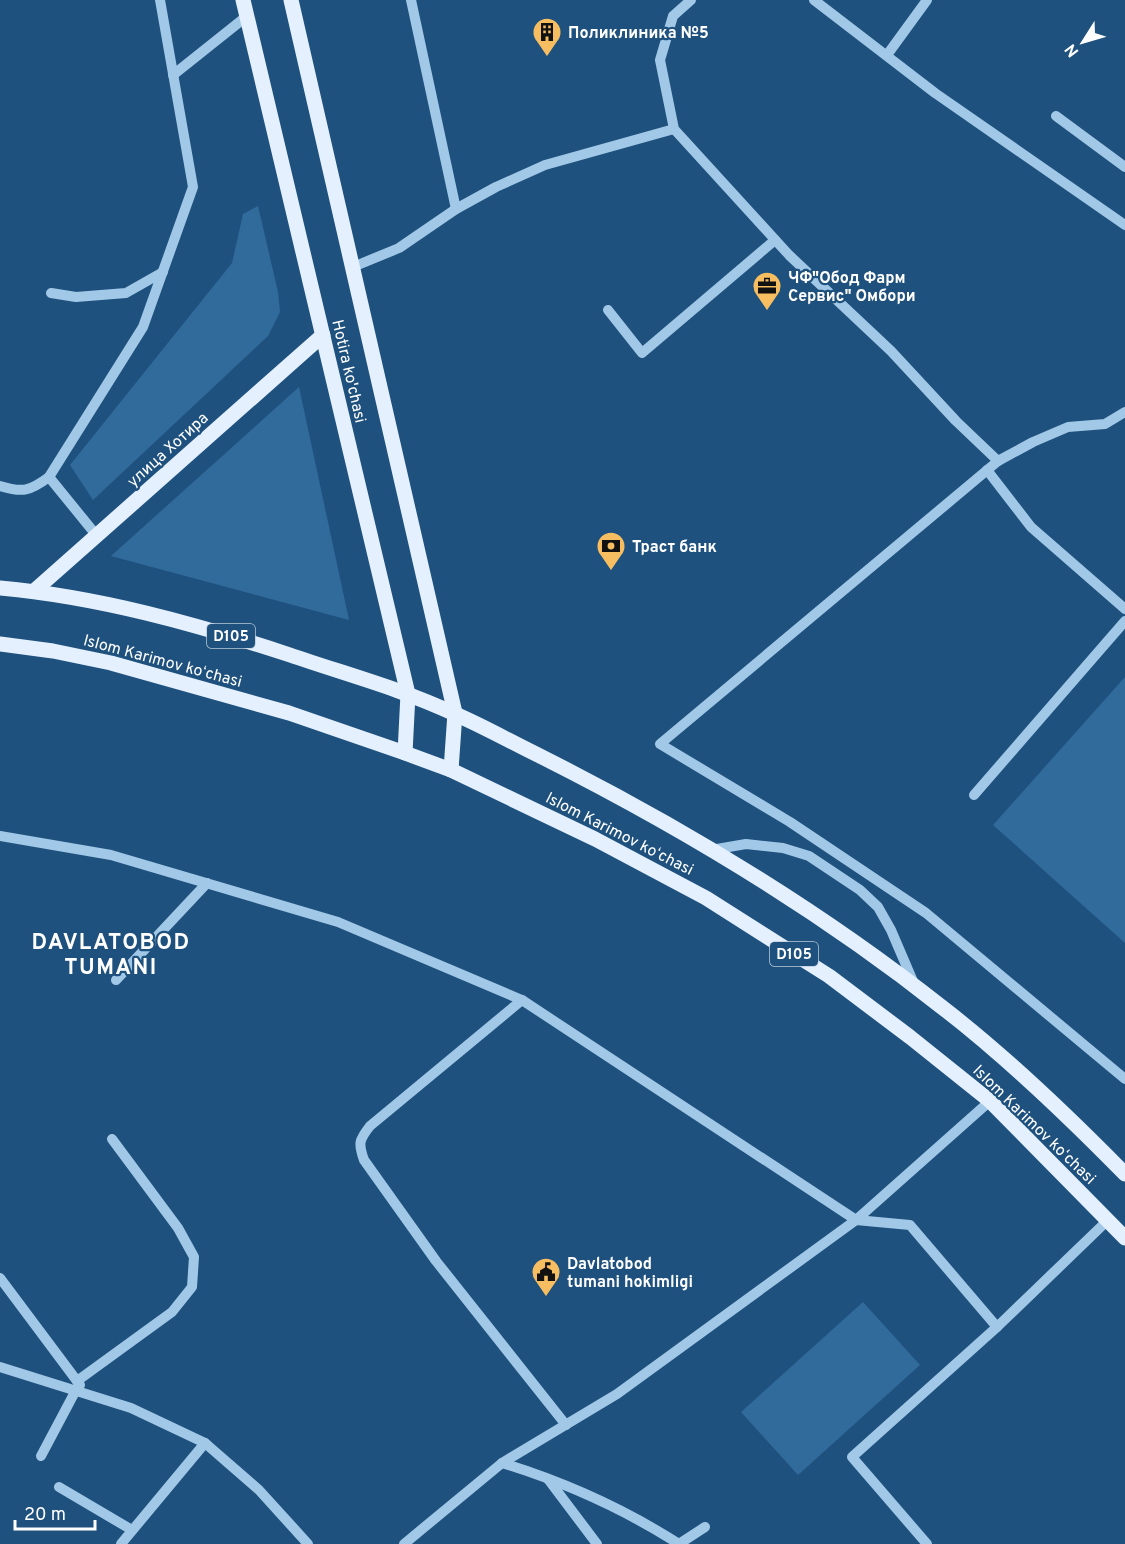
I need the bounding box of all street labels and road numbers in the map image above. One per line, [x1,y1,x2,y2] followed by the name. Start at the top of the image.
[326,318,370,425] street label: Hotira ko'chasi
[124,409,213,492] street label: улица Хотира
[207,624,255,648] road number: D105
[81,631,244,693] street label: Islom Karimov koʻchasi
[542,789,696,881] street label: Islom Karimov koʻchasi
[770,942,818,966] road number: D105
[968,1061,1099,1189] street label: Islom Karimov koʻchasi

